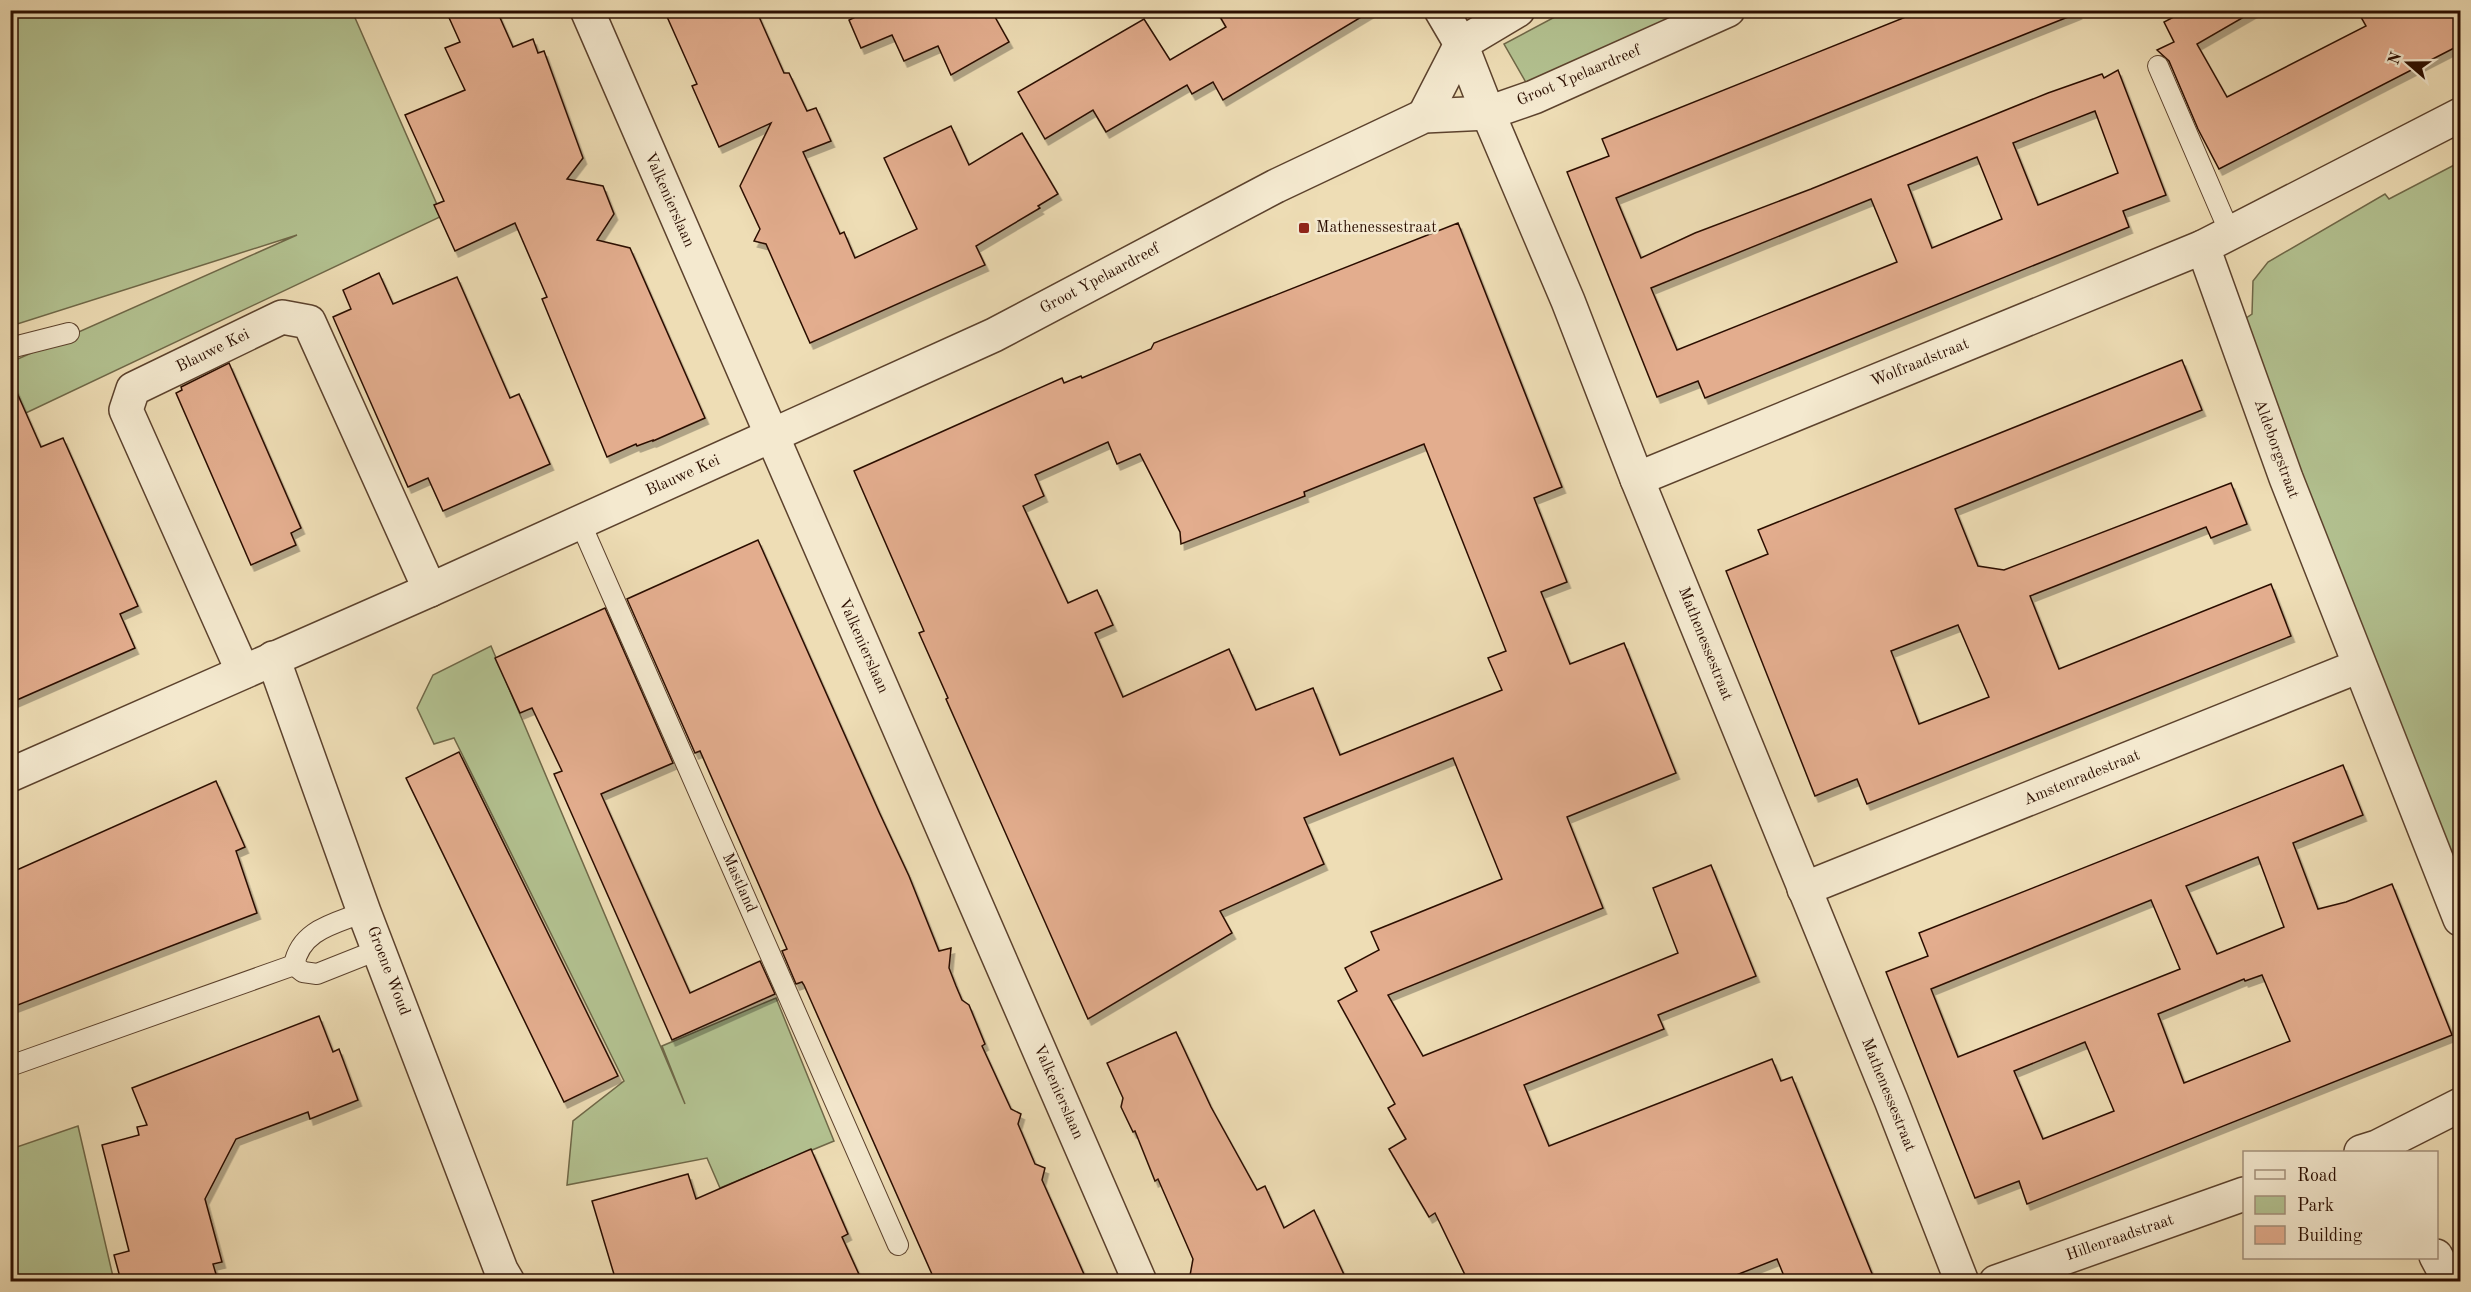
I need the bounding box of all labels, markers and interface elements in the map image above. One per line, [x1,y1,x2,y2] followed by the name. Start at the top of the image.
[2378,33,2438,93] north arrow
[1515,42,1644,109] street label: Groot Ypelaardreef
[2386,49,2406,67] text: N
[641,150,697,250] street label: Valkenierslaan
[1316,220,1437,236] place label: Mathenessestraat
[1297,221,1311,235] marker: Mathenessestraat
[1038,240,1163,317] street label: Groot Ypelaardreef
[174,326,252,376] street label: Blauwe Kei
[1869,336,1972,390] street label: Wolfraadstraat
[2251,397,2301,501] street label: Aldeborgstraat
[644,453,722,499] street label: Blauwe Kei
[1675,585,1735,703] street label: Mathenessestraat
[835,596,891,696] street label: Valkenierslaan
[2021,747,2143,809] street label: Amstenradestraat
[719,851,759,915] street label: Mastland
[364,924,412,1018] street label: Groene Woud
[1858,1036,1918,1154] street label: Mathenessestraat
[1030,1042,1086,1142] street label: Valkenierslaan
[2243,1151,2438,1259] legend
[2297,1167,2337,1185] text: Road
[2297,1197,2334,1215] text: Park
[2064,1212,2176,1264] street label: Hillenraadstraat
[2297,1227,2363,1245] text: Building

